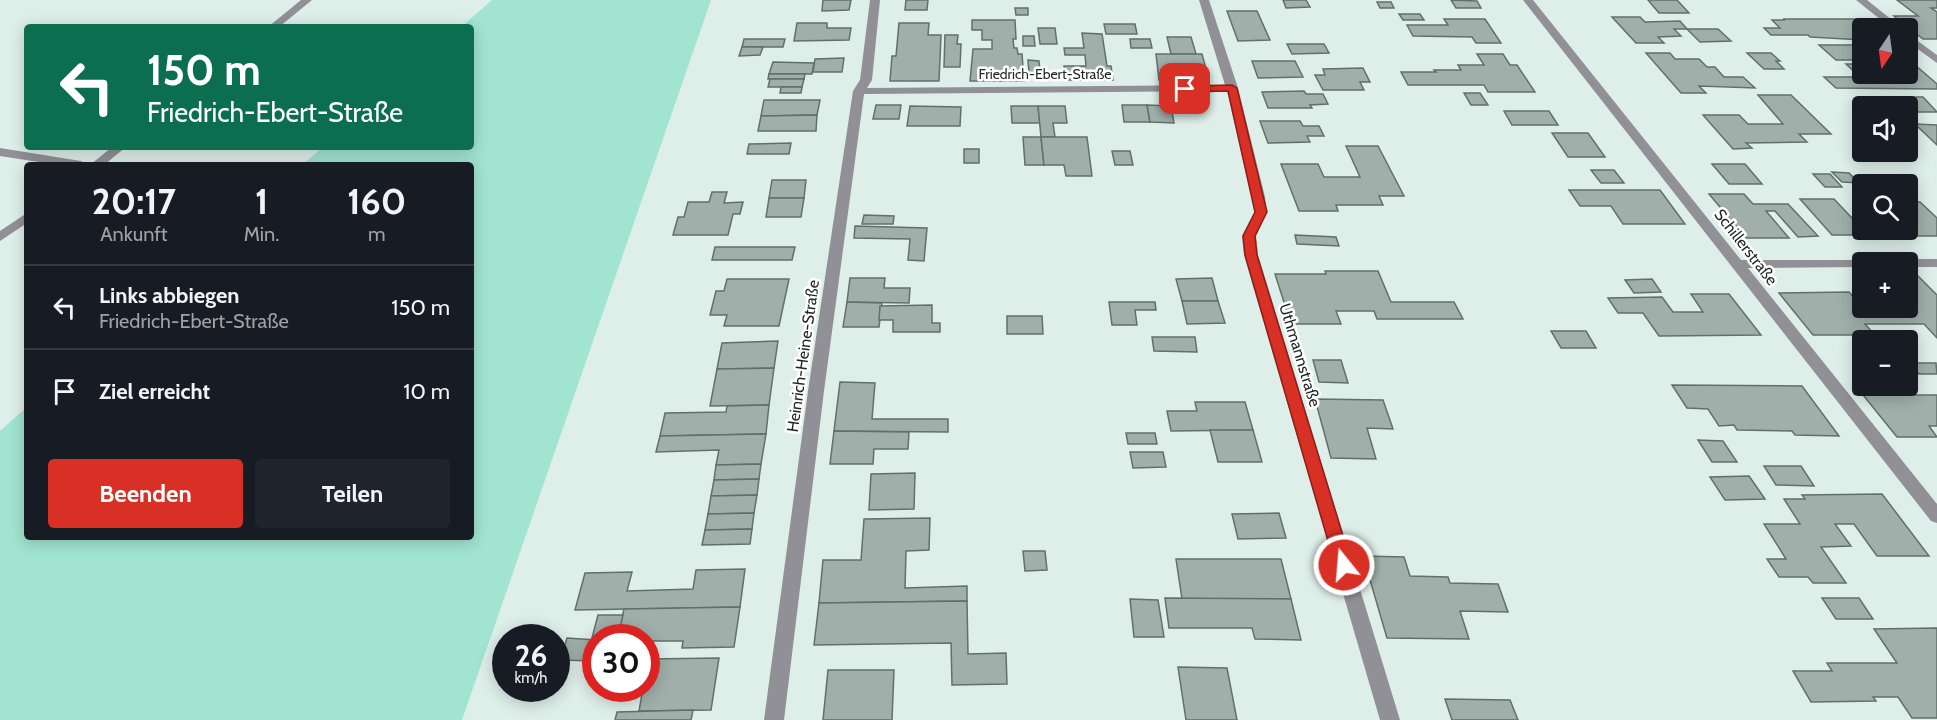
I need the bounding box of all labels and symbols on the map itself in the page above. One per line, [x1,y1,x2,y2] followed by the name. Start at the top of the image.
[1852,18,1918,84] north arrow
[1159,63,1210,114] pin
[979,65,1111,83] street label: Friedrich-Ebert-Straße
[1710,205,1782,289] street label: Schillerstraße
[783,279,823,433] street label: Heinrich-Heine-Straße
[1275,301,1325,409] street label: Uthmannstraße
[1312,533,1376,597] position arrow
[582,624,660,702] speed limit sign: 30

